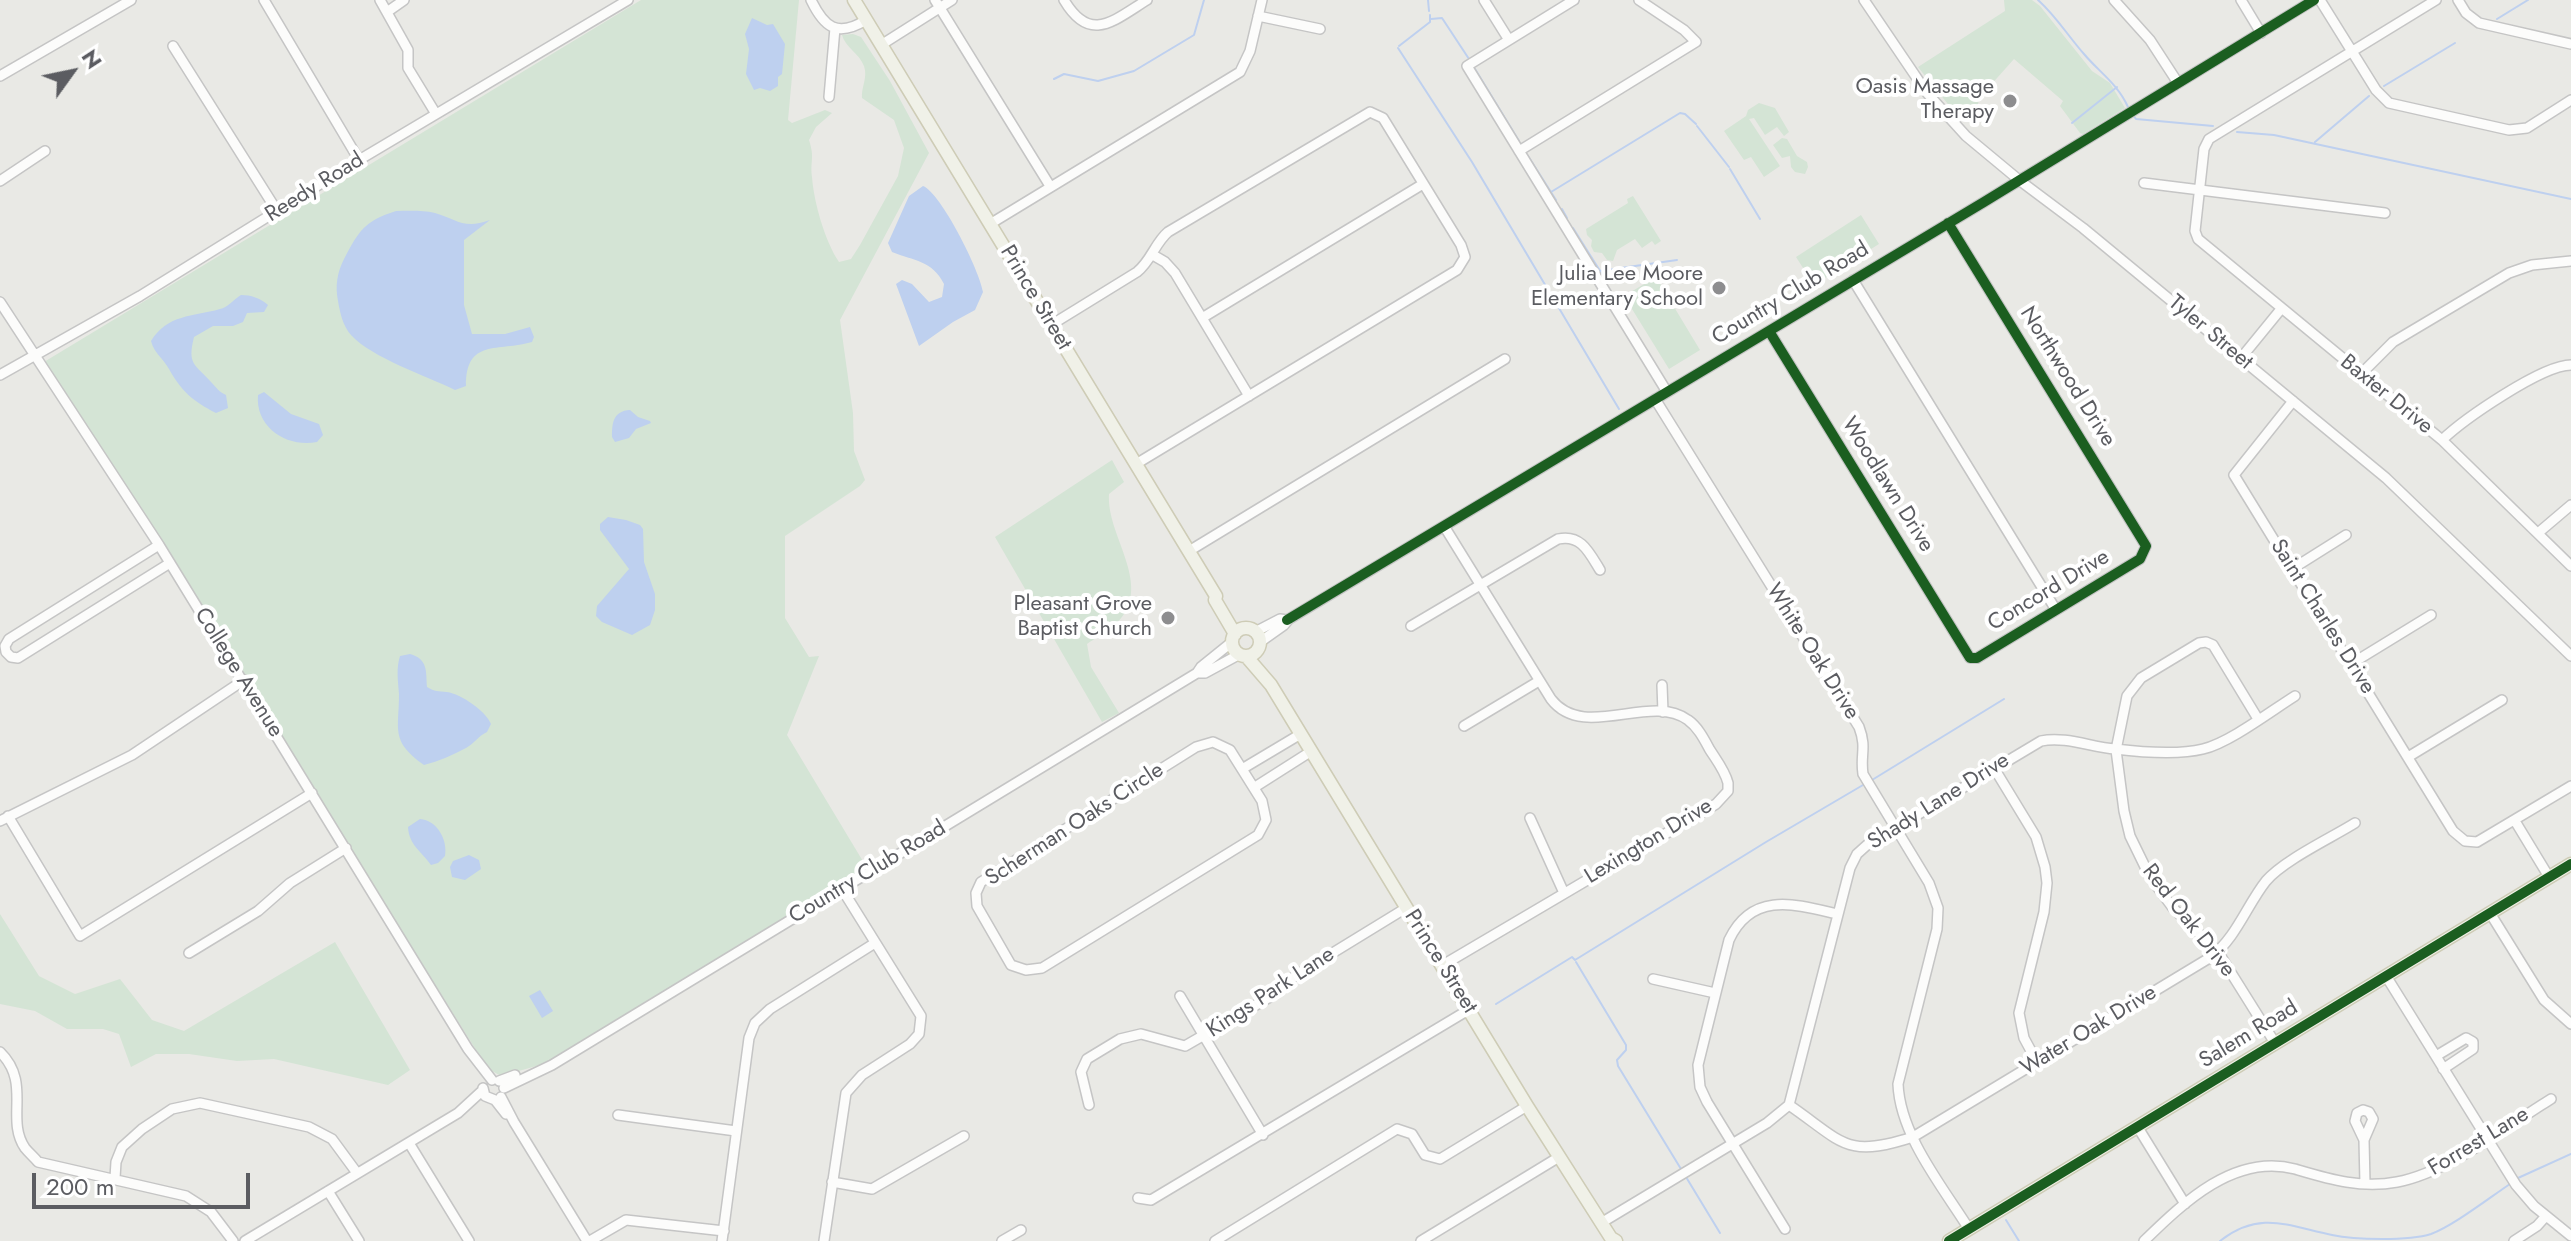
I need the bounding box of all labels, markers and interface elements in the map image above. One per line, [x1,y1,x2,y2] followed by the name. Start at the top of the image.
[32,32,112,112] north arrow
[74,43,110,75] text: N
[1855,75,1994,126] place label: Oasis Massage Therapy
[2001,92,2019,110] marker: Oasis Massage Therapy
[261,147,369,229] street label: Reedy Road
[1708,237,1874,351] street label: Country Club Road
[993,241,1077,355] street label: Prince Street
[1531,262,1703,314] place label: Julia Lee Moore Elementary School
[1710,279,1728,297] marker: Julia Lee Moore Elementary School
[2162,290,2258,376] street label: Tyler Street
[2013,302,2121,452] street label: Northwood Drive
[2334,350,2438,440] street label: Baxter Drive
[1835,413,1939,557] street label: Woodlawn Drive
[2264,535,2380,699] street label: Saint Charles Drive
[1984,544,2114,638] street label: Concord Drive
[1760,579,1864,725] street label: White Oak Drive
[1013,592,1152,644] place label: Pleasant Grove Baptist Church
[188,603,288,743] street label: College Avenue
[1159,609,1177,627] marker: Pleasant Grove Baptist Church
[1863,748,2015,856] street label: Shady Lane Drive
[981,758,1169,892] street label: Scherman Oaks Circle
[1580,794,1718,890] street label: Lexington Drive
[785,816,951,930] street label: Country Club Road
[2136,859,2240,983] street label: Red Oak Drive
[1398,905,1482,1019] street label: Prince Street
[1202,942,1340,1044] street label: Kings Park Lane
[2016,980,2162,1082] street label: Water Oak Drive
[2195,995,2303,1075] street label: Salem Road
[2424,1102,2534,1182] street label: Forrest Lane
[36,1157,254,1207] scale bar
[46,1169,114,1204] text: 200 m

